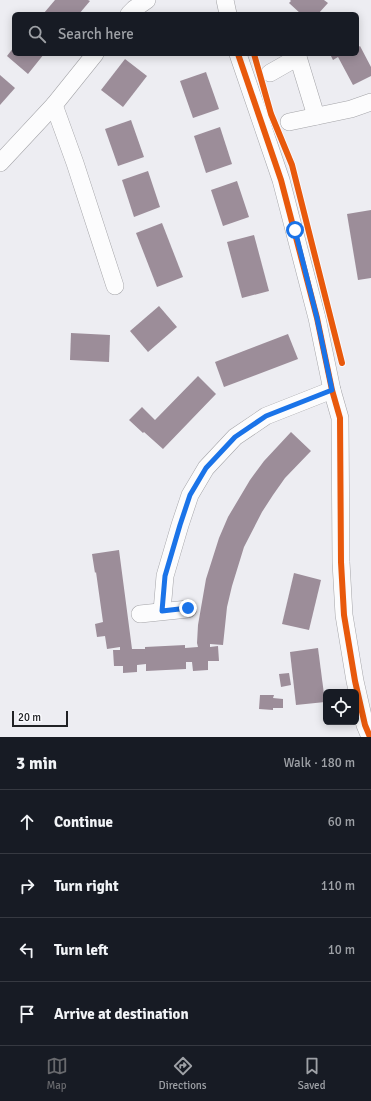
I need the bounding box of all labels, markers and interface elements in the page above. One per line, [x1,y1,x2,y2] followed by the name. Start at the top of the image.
[12,12,359,56] search box
[26,23,48,45] icon: search
[58,25,134,43] text: Search here
[286,221,304,239] route start
[179,599,197,617] route end
[323,689,359,725] map controls
[323,689,359,725] button: locate
[12,709,68,728] scale bar
[18,711,41,724] text: 20 m
[16,753,57,774] text: 3 min
[284,755,355,771] text: Walk · 180 m
[16,811,38,833] icon: ahead
[54,813,113,831] text: Continue
[328,814,355,830] text: 60 m
[16,875,38,897] icon: right
[54,877,119,895] text: Turn right
[321,878,355,894] text: 110 m
[16,939,38,961] icon: left
[54,941,108,959] text: Turn left
[328,942,355,958] text: 10 m
[16,1003,38,1025] icon: arrive
[54,1005,189,1023] text: Arrive at destination
[46,1055,68,1092] tab: Map
[159,1055,207,1092] tab: Directions
[298,1055,325,1092] tab: Saved

